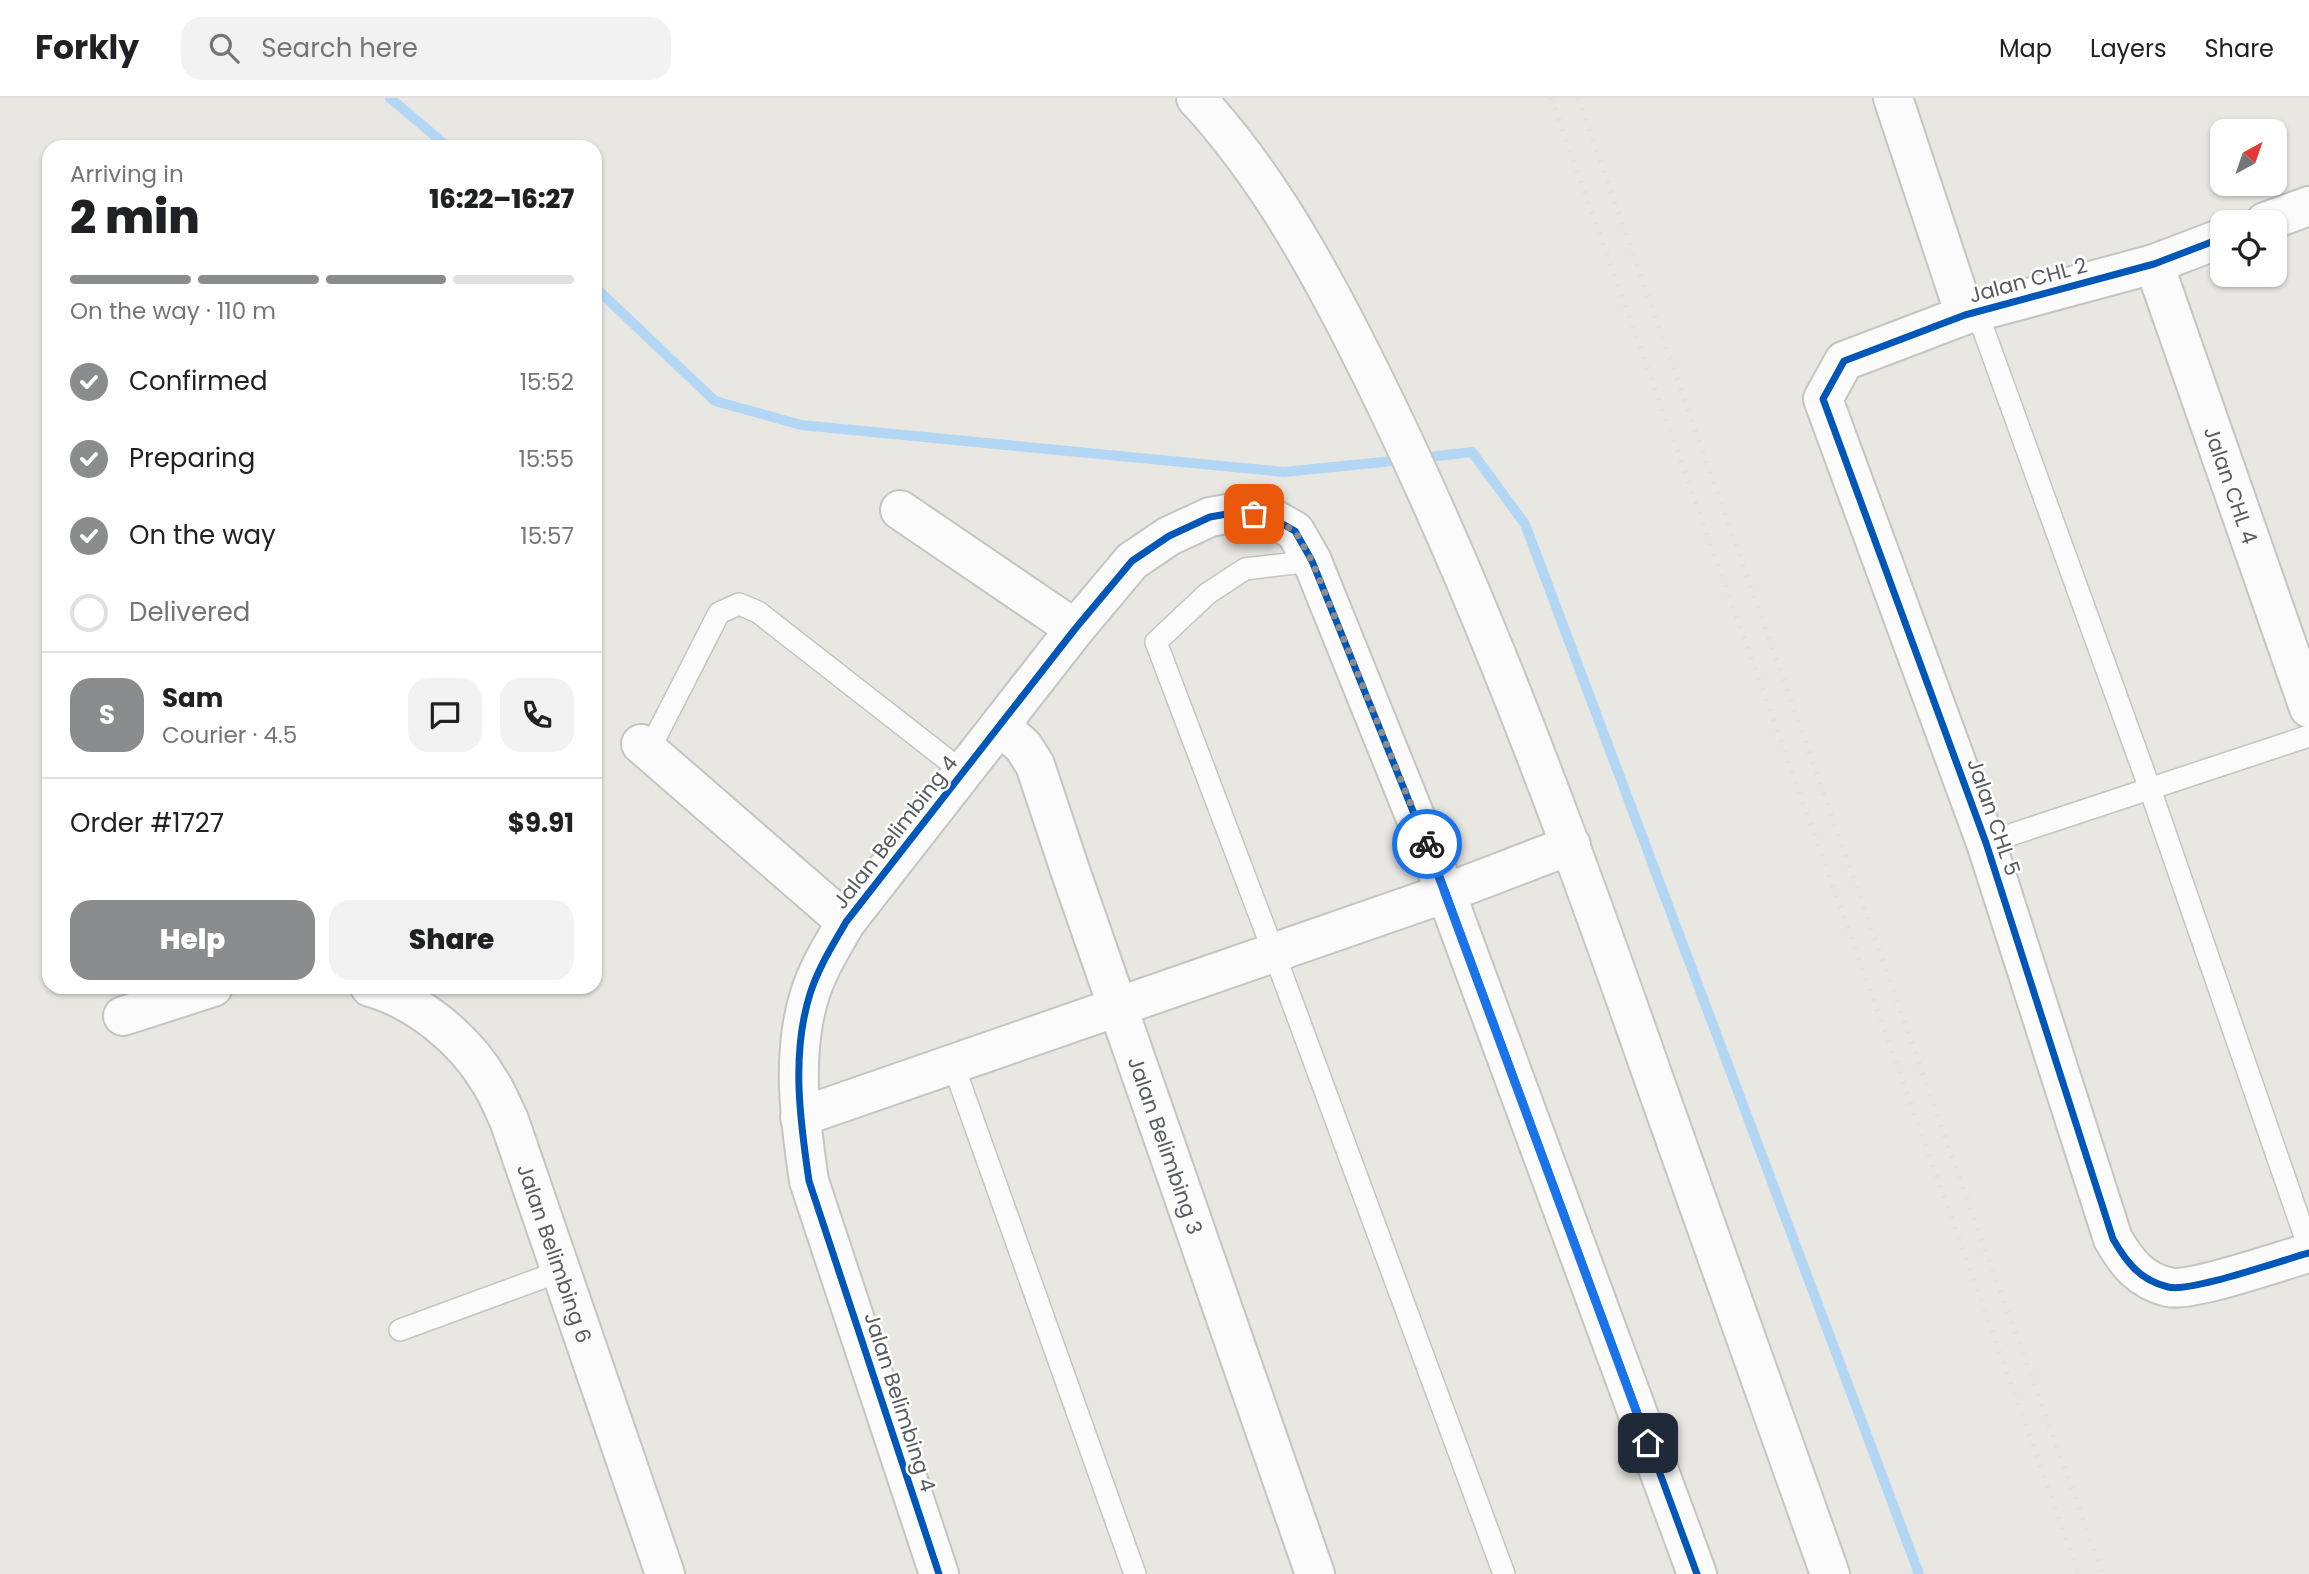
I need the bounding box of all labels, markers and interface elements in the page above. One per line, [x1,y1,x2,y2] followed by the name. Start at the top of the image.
[181,17,671,80] search box
[35,24,139,71] text: Forkly
[205,29,243,67] icon: search
[261,30,418,66] text: Search here
[1999,32,2052,65] text: Map
[2090,32,2166,65] text: Layers
[2204,32,2274,65] text: Share
[2210,119,2287,196] north arrow
[2210,119,2287,287] map controls
[70,158,184,190] text: Arriving in
[429,181,574,217] text: 16:22–16:27
[70,185,200,249] text: 2 min
[2210,210,2287,287] button: locate
[1966,250,2090,310] street label: Jalan CHL 2
[70,295,276,327] text: On the way · 110 m
[70,363,108,401] icon: check
[129,363,267,399] text: Confirmed
[520,366,574,398] text: 15:52
[2197,422,2265,548] street label: Jalan CHL 4
[70,440,108,478] icon: check
[129,440,255,476] text: Preparing
[518,443,574,475] text: 15:55
[1224,484,1284,544] pin
[1235,495,1273,533] icon: bag
[70,517,108,555] icon: check
[129,517,276,553] text: On the way
[520,520,574,552] text: 15:57
[129,594,250,630] text: Delivered
[408,678,482,752] button: chat
[500,678,574,752] button: phone
[162,680,223,716] text: Sam
[99,697,115,733] text: S
[162,719,297,751] text: Courier · 4.5
[826,749,964,915] street label: Jalan Belimbing 4
[1960,754,2028,880] street label: Jalan CHL 5
[70,805,224,841] text: Order #1727
[508,805,574,841] text: $9.91
[1392,809,1462,879] courier
[1408,825,1446,863] icon: bike
[70,900,315,980] button: Help
[329,900,574,980] button: Share
[1121,1052,1210,1238] street label: Jalan Belimbing 3
[511,1160,599,1347] street label: Jalan Belimbing 6
[857,1308,943,1496] street label: Jalan Belimbing 4
[1618,1413,1678,1473] pin
[1629,1424,1667,1462] icon: home

